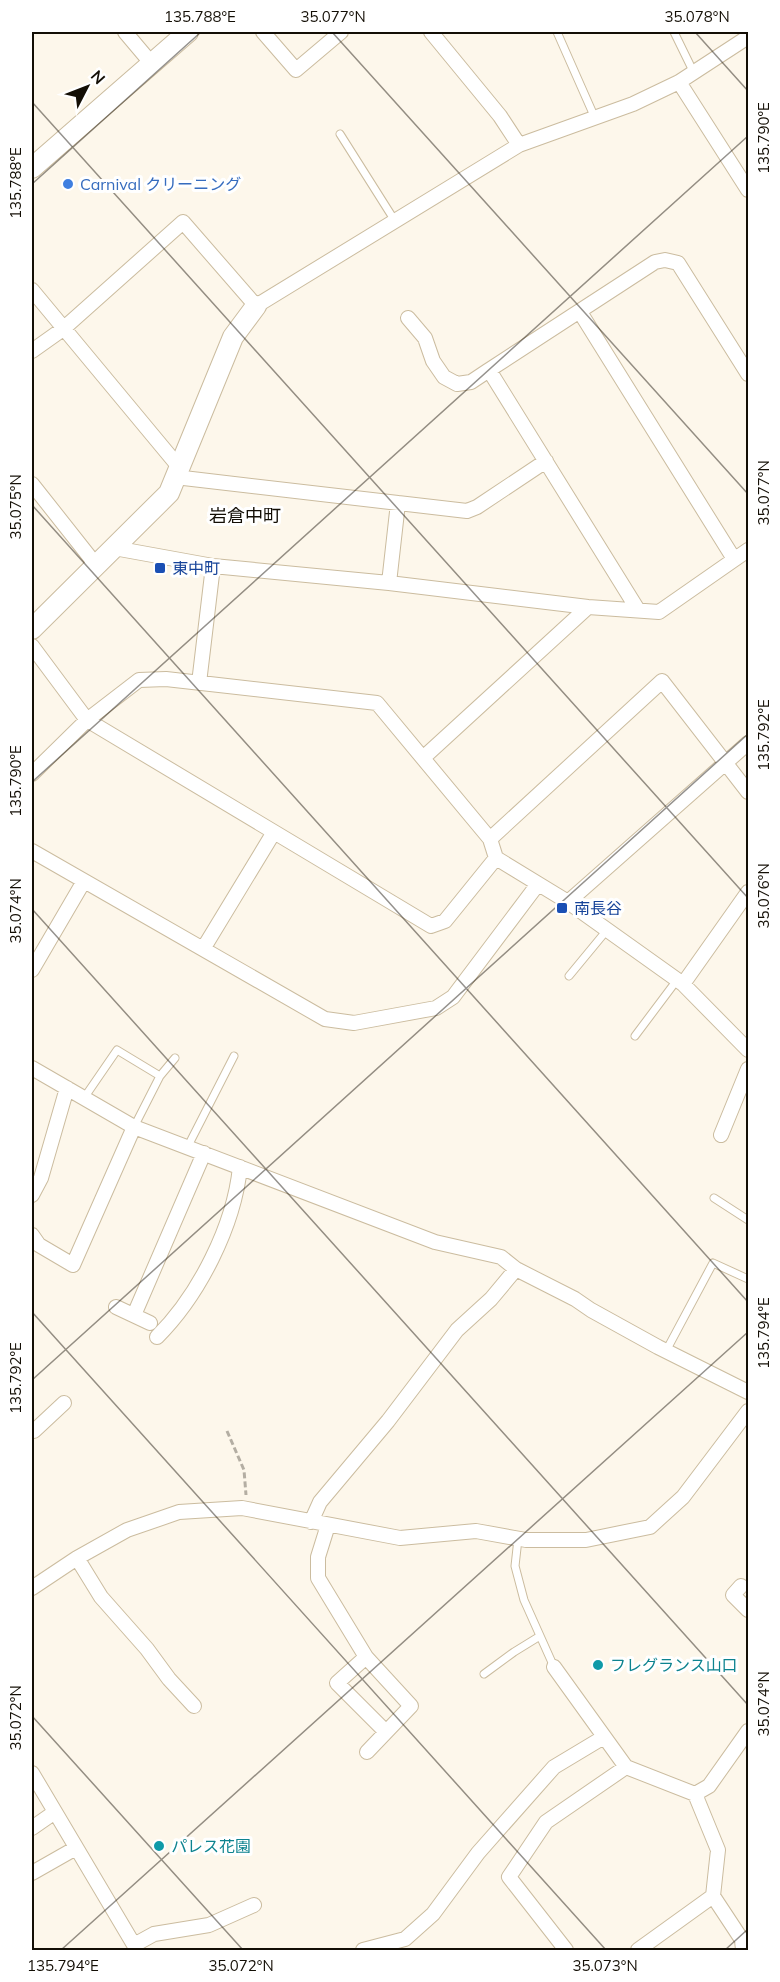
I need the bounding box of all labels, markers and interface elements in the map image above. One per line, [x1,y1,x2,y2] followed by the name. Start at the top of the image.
[164,7,236,26] text: 135.788°E
[300,7,366,26] text: 35.077°N
[664,7,730,26] text: 35.078°N
[57,57,117,117] north arrow
[87,66,110,88] text: N
[754,102,773,174] text: 135.790°E
[6,147,25,219] text: 135.788°E
[80,174,241,194] place label: Carnival クリーニング
[61,177,75,191] marker: Carnival クリーニング
[754,460,773,526] text: 35.077°N
[6,474,25,540] text: 35.075°N
[209,504,281,527] district label: 岩倉中町
[172,558,220,578] place label: 東中町
[153,561,167,575] marker: 東中町
[754,699,773,771] text: 135.792°E
[6,745,25,817] text: 135.790°E
[754,863,773,929] text: 35.076°N
[6,878,25,944] text: 35.074°N
[574,898,622,918] place label: 南長谷
[555,901,569,915] marker: 南長谷
[754,1297,773,1369] text: 135.794°E
[6,1342,25,1414] text: 135.792°E
[610,1655,738,1675] place label: フレグランス山口
[591,1658,605,1672] marker: フレグランス山口
[754,1671,773,1737] text: 35.074°N
[6,1685,25,1751] text: 35.072°N
[171,1836,251,1856] place label: パレス花園
[152,1839,166,1853] marker: パレス花園
[27,1956,99,1975] text: 135.794°E
[208,1956,274,1975] text: 35.072°N
[572,1956,638,1975] text: 35.073°N

